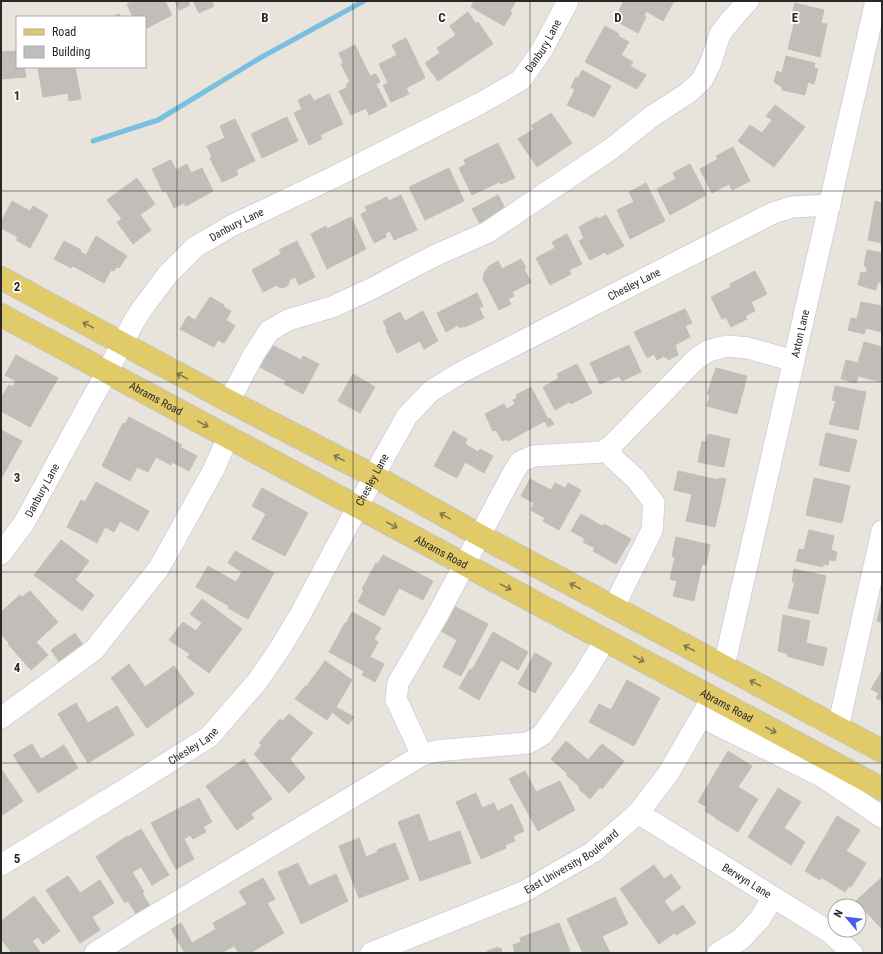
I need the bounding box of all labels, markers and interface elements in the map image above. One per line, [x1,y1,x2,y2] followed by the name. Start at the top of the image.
[261,10,269,25] text: B
[438,10,446,25] text: C
[614,10,622,25] text: D
[792,10,799,25] text: E
[16,16,146,68] legend
[522,17,564,75] street label: Danbury Lane
[52,25,76,39] text: Road
[52,45,90,59] text: Building
[14,88,20,103] text: 1
[207,205,266,244] street label: Danbury Lane
[606,266,663,303] street label: Chesley Lane
[14,279,21,294] text: 2
[789,308,812,359] street label: Axton Lane
[82,320,94,328] one-way arrow
[177,371,189,379] one-way arrow
[127,379,184,418] street label: Abrams Road
[197,421,209,428] one-way arrow
[353,452,392,508] street label: Chesley Lane
[334,454,346,461] one-way arrow
[22,461,62,520] street label: Danbury Lane
[14,470,20,485] text: 3
[439,512,451,519] one-way arrow
[385,522,397,530] one-way arrow
[412,533,470,572] street label: Abrams Road
[569,582,581,590] one-way arrow
[500,584,512,591] one-way arrow
[684,644,696,651] one-way arrow
[633,655,645,663] one-way arrow
[14,660,21,675] text: 4
[750,679,762,687] one-way arrow
[698,686,755,725] street label: Abrams Road
[166,725,221,768] street label: Chesley Lane
[765,726,777,734] one-way arrow
[522,827,621,897] street label: East University Boulevard
[14,851,21,866] text: 5
[720,861,773,901] street label: Berwyn Lane
[827,898,867,938] north arrow
[831,907,846,920] text: N

